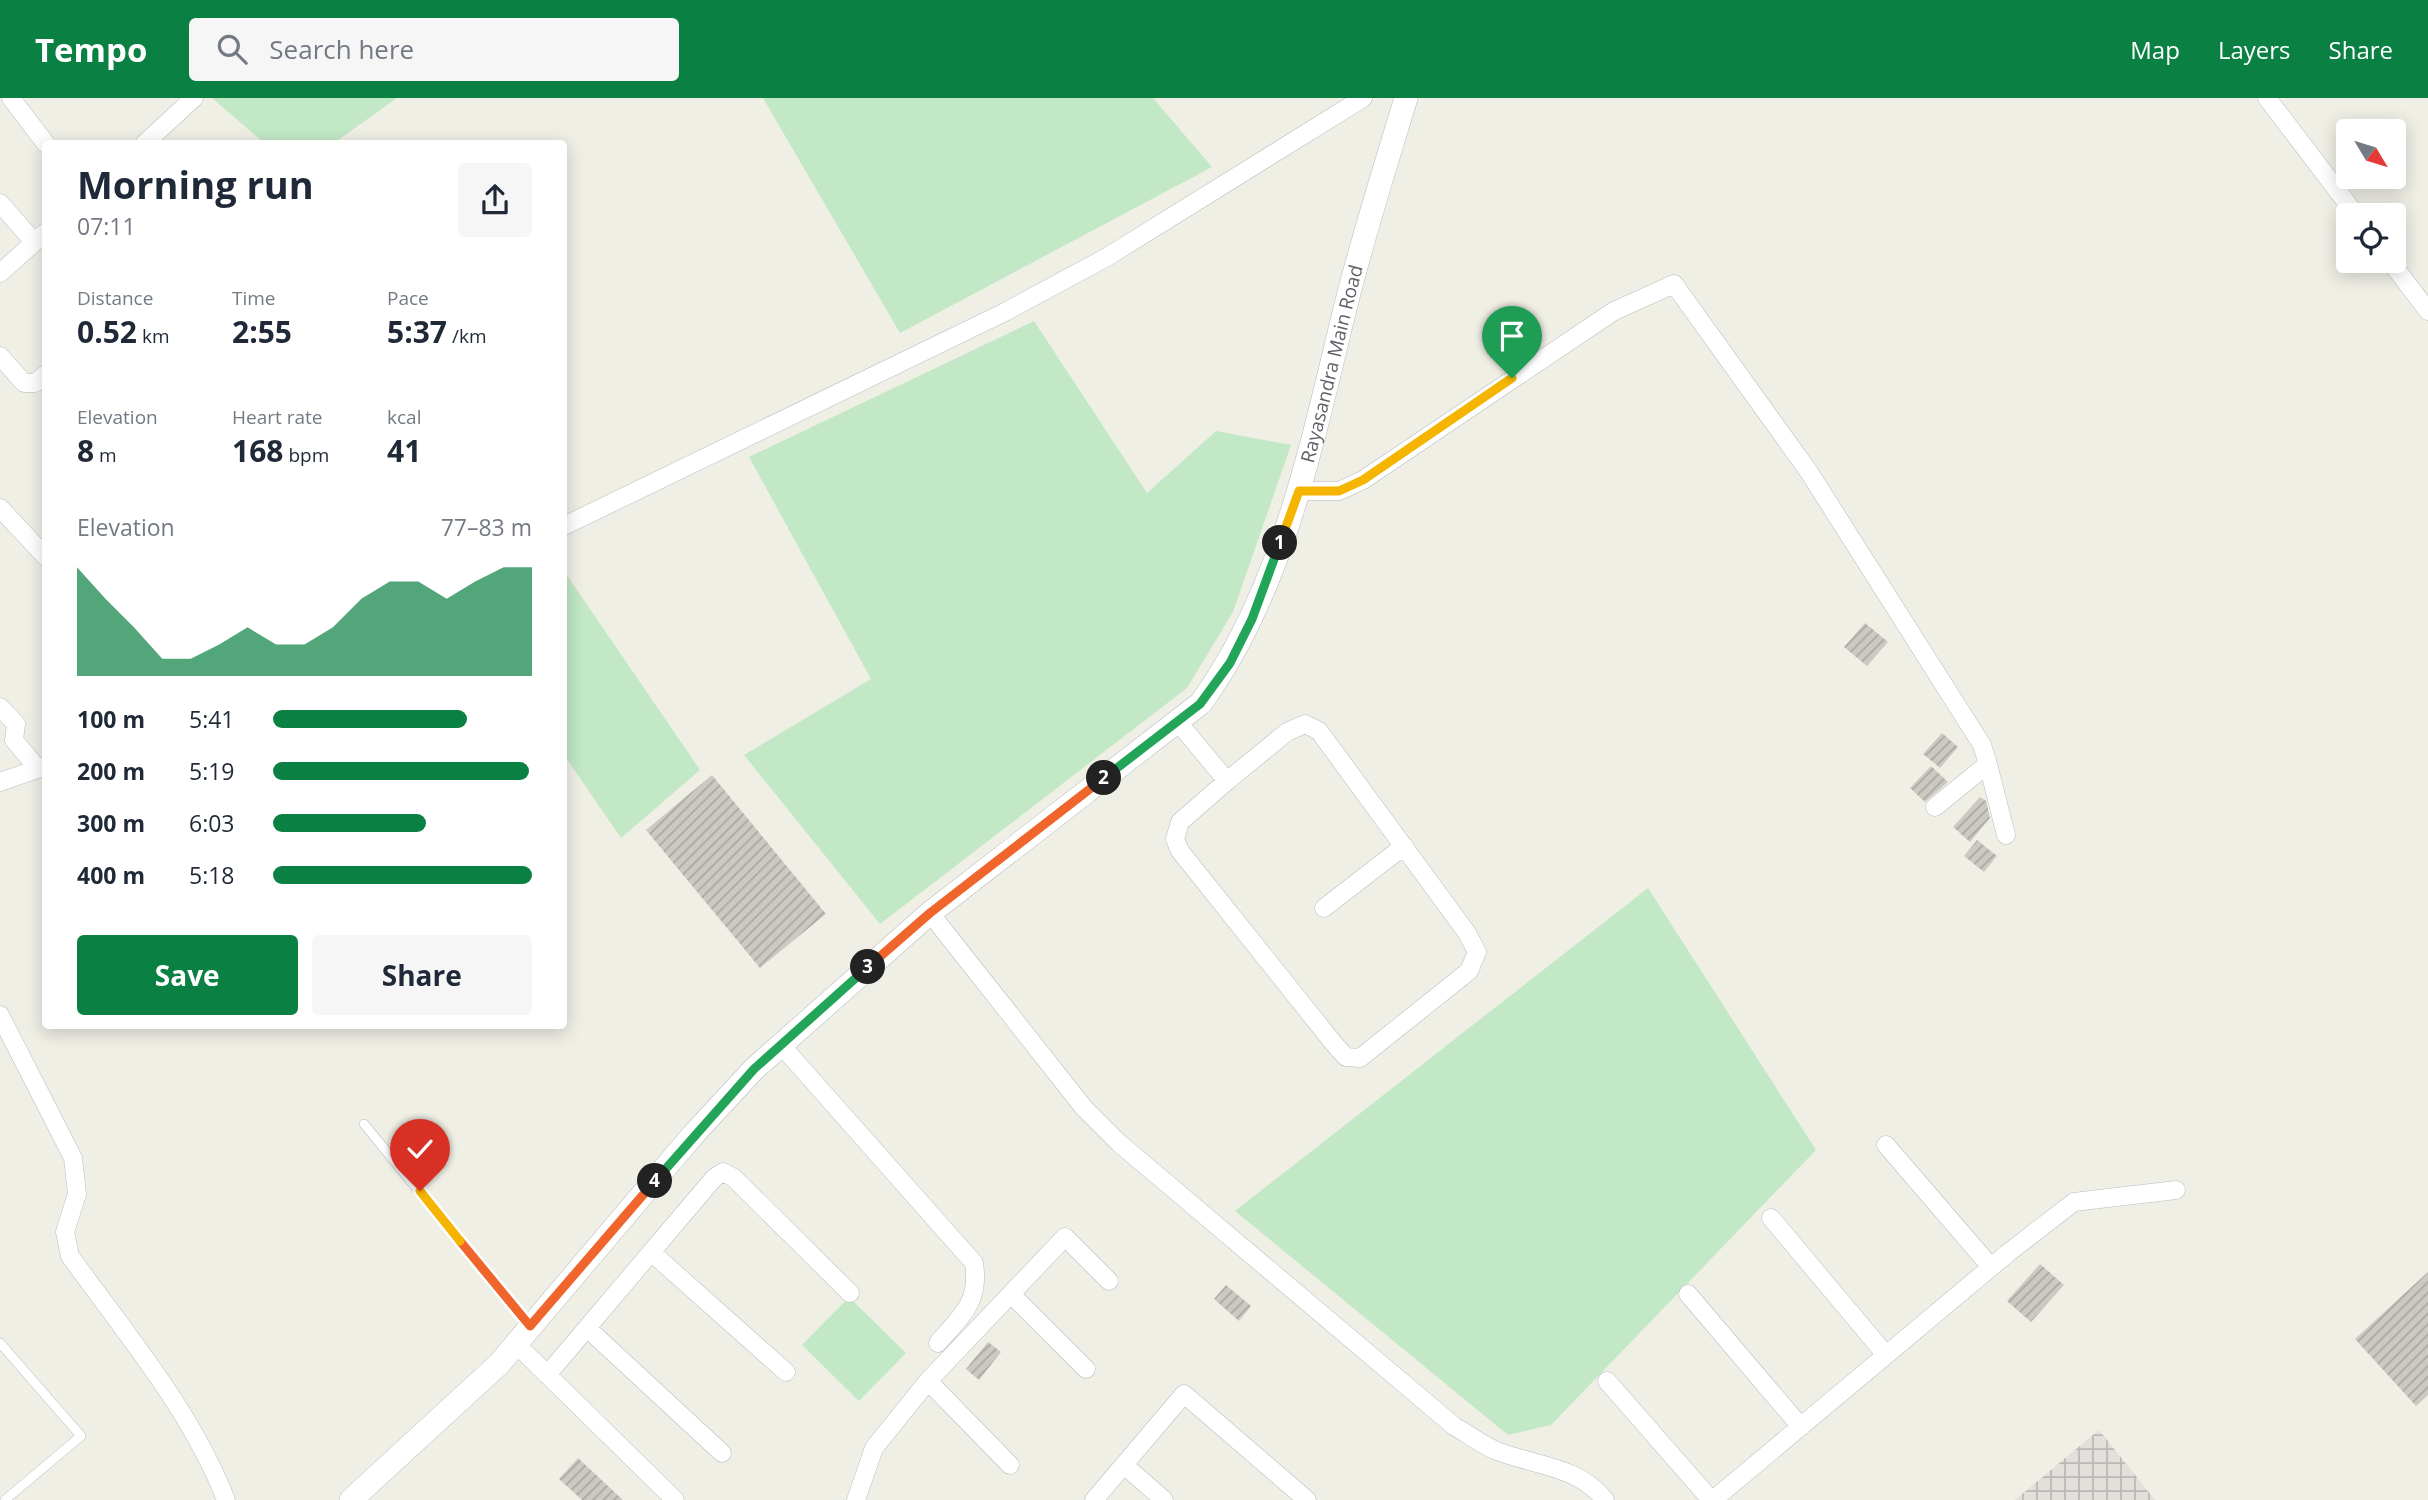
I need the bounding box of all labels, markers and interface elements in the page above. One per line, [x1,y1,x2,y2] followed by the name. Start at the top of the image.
[189,18,679,81] search box
[35,27,147,72] text: Tempo
[213,30,251,68] icon: search
[269,31,414,67] text: Search here
[2130,33,2180,66] text: Map
[2218,33,2291,66] text: Layers
[2329,33,2393,66] text: Share
[2336,119,2406,189] north arrow
[2336,119,2406,273] map controls
[77,158,314,210] text: Morning run
[458,163,532,237] button: share
[2336,203,2406,273] button: locate
[77,210,136,242] text: 07:11
[1294,262,1369,465] street label: Rayasandra Main Road
[77,285,153,311] text: Distance
[232,285,276,311] text: Time
[387,285,429,311] text: Pace
[1482,306,1542,378] pin
[77,311,137,352] text: 0.52
[232,311,292,352] text: 2:55
[387,311,447,352] text: 5:37
[1493,317,1531,355] icon: arrive
[137,323,170,349] text: km
[447,323,487,349] text: /km
[77,404,158,430] text: Elevation
[232,404,322,430] text: Heart rate
[387,404,421,430] text: kcal
[77,430,94,471] text: 8
[232,430,283,471] text: 168
[387,430,421,471] text: 41
[94,442,117,468] text: m
[283,442,329,468] text: bpm
[77,511,175,543] text: Elevation
[441,511,532,543] text: 77–83 m
[1262,526,1298,560] pin: 1
[1274,529,1285,555] text: 1
[77,703,145,735] text: 100 m
[189,703,235,735] text: 5:41
[77,755,145,787] text: 200 m
[189,755,235,787] text: 5:19
[1086,760,1122,796] pin: 2
[1098,764,1109,790] text: 2
[77,807,145,839] text: 300 m
[189,807,235,839] text: 6:03
[77,859,145,891] text: 400 m
[189,859,235,891] text: 5:18
[77,935,298,1015] button: Save
[312,935,532,1015] button: Share
[850,950,886,984] pin: 3
[862,953,873,979] text: 3
[390,1119,450,1191] pin
[401,1130,439,1168] icon: check
[638,1164,672,1198] pin: 4
[649,1167,660,1193] text: 4

